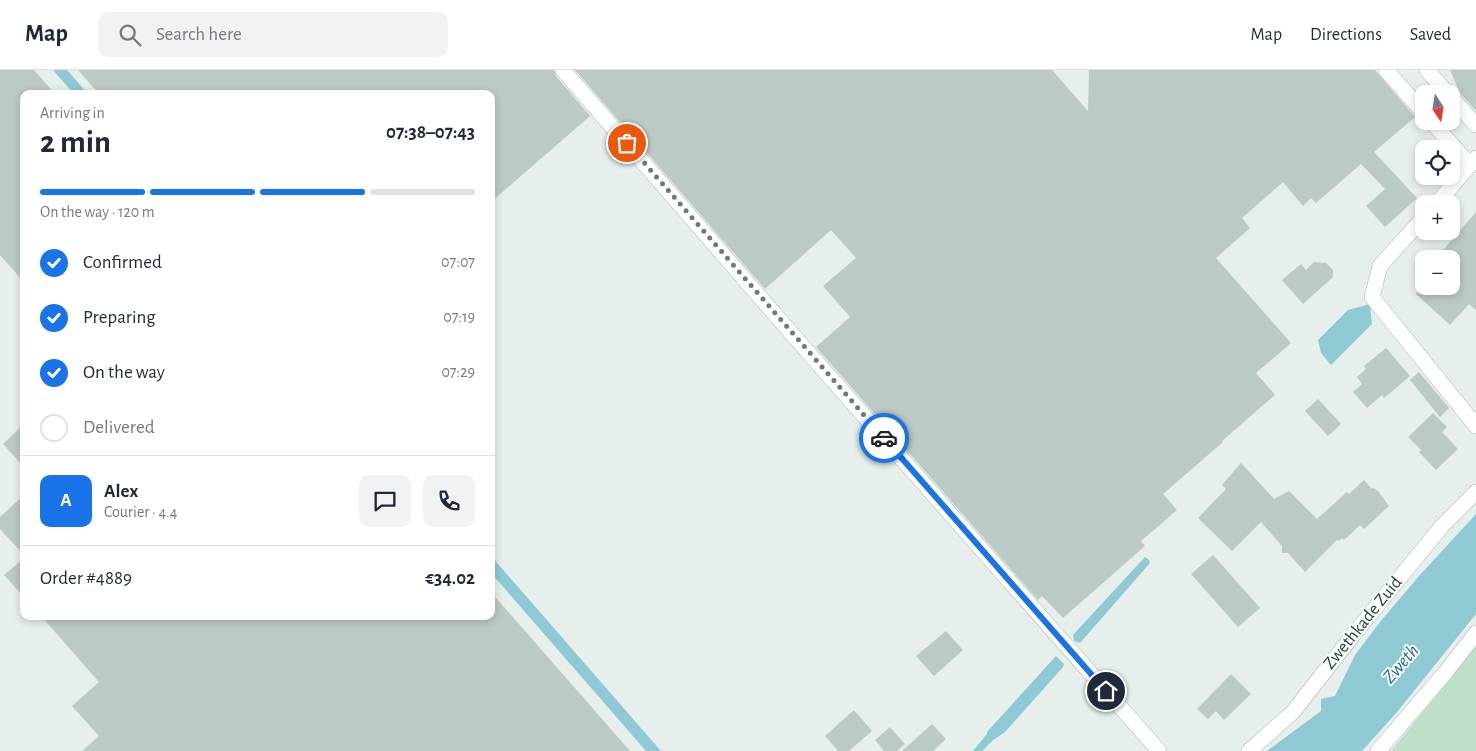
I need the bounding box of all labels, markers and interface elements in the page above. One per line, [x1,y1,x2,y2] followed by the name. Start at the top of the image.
[98,12,448,57] search box
[116,21,144,49] icon: search
[25,22,68,46] text: Map
[156,25,242,44] text: Search here
[1251,26,1282,44] text: Map
[1310,26,1382,44] text: Directions
[1410,26,1451,44] text: Saved
[1415,85,1460,130] north arrow
[1415,85,1460,295] map controls
[40,105,105,121] text: Arriving in
[606,122,648,164] pin
[386,123,475,142] text: 07:38–07:43
[40,126,111,158] text: 2 min
[613,129,641,157] icon: bag
[1415,140,1460,185] button: locate
[1415,195,1460,240] button: +
[40,204,155,220] text: On the way · 120 m
[40,249,68,277] icon: check
[1415,250,1460,295] button: −
[83,253,162,272] text: Confirmed
[441,254,475,270] text: 07:07
[40,304,68,332] icon: check
[83,308,156,327] text: Preparing
[443,309,475,325] text: 07:19
[40,359,68,387] icon: check
[83,363,165,382] text: On the way
[441,364,475,380] text: 07:29
[859,413,909,463] courier
[83,418,155,437] text: Delivered
[870,424,898,452] icon: car
[359,475,411,527] button: chat
[423,475,475,527] button: phone
[104,482,138,501] text: Alex
[60,491,72,510] text: A
[104,504,177,520] text: Courier · 4.4
[40,569,132,588] text: Order #4889
[425,569,475,588] text: €34.02
[1319,572,1407,674] street label: Zwethkade Zuid
[1378,640,1424,688] water label: Zweth
[1085,670,1127,712] pin
[1092,677,1120,705] icon: home

